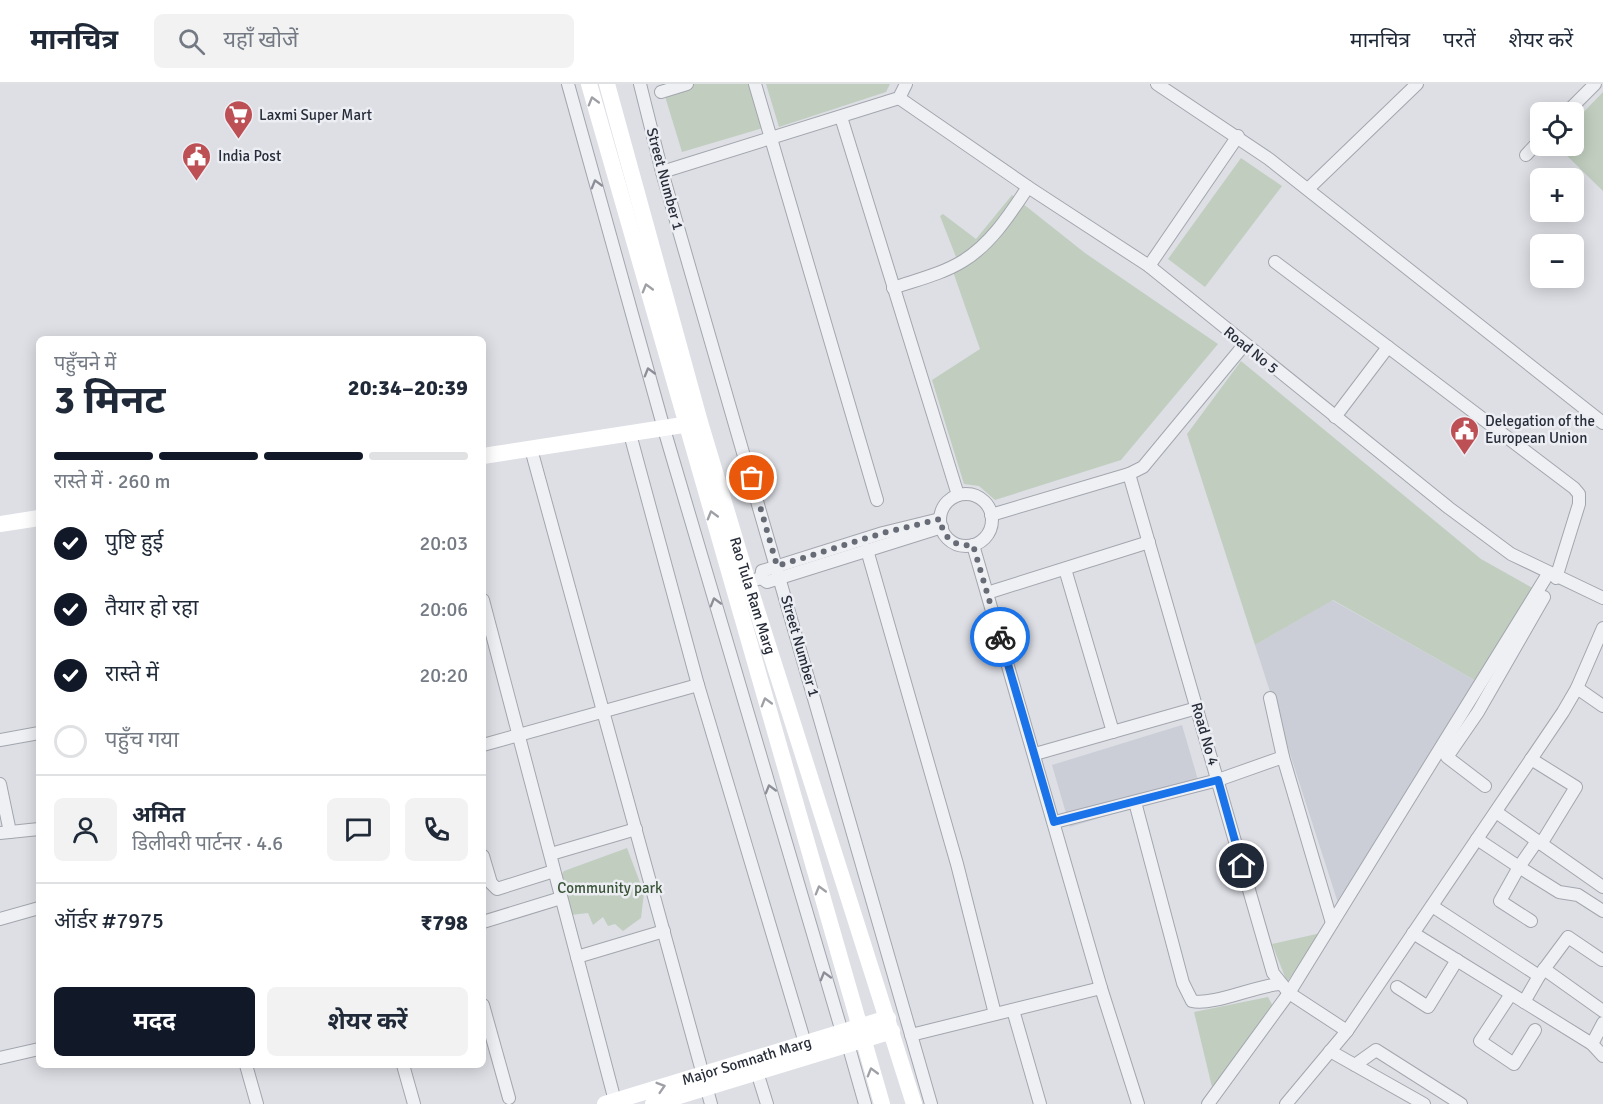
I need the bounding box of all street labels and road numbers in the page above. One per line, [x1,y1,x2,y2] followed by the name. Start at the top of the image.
[643,126,687,232] street label: Street Number 1
[1220,323,1282,377] street label: Road No 5
[726,535,779,657] street label: Rao Tula Ram Marg
[777,593,823,699] street label: Street Number 1
[1187,700,1223,768] street label: Road No 4
[680,1033,813,1089] street label: Major Somnath Marg

